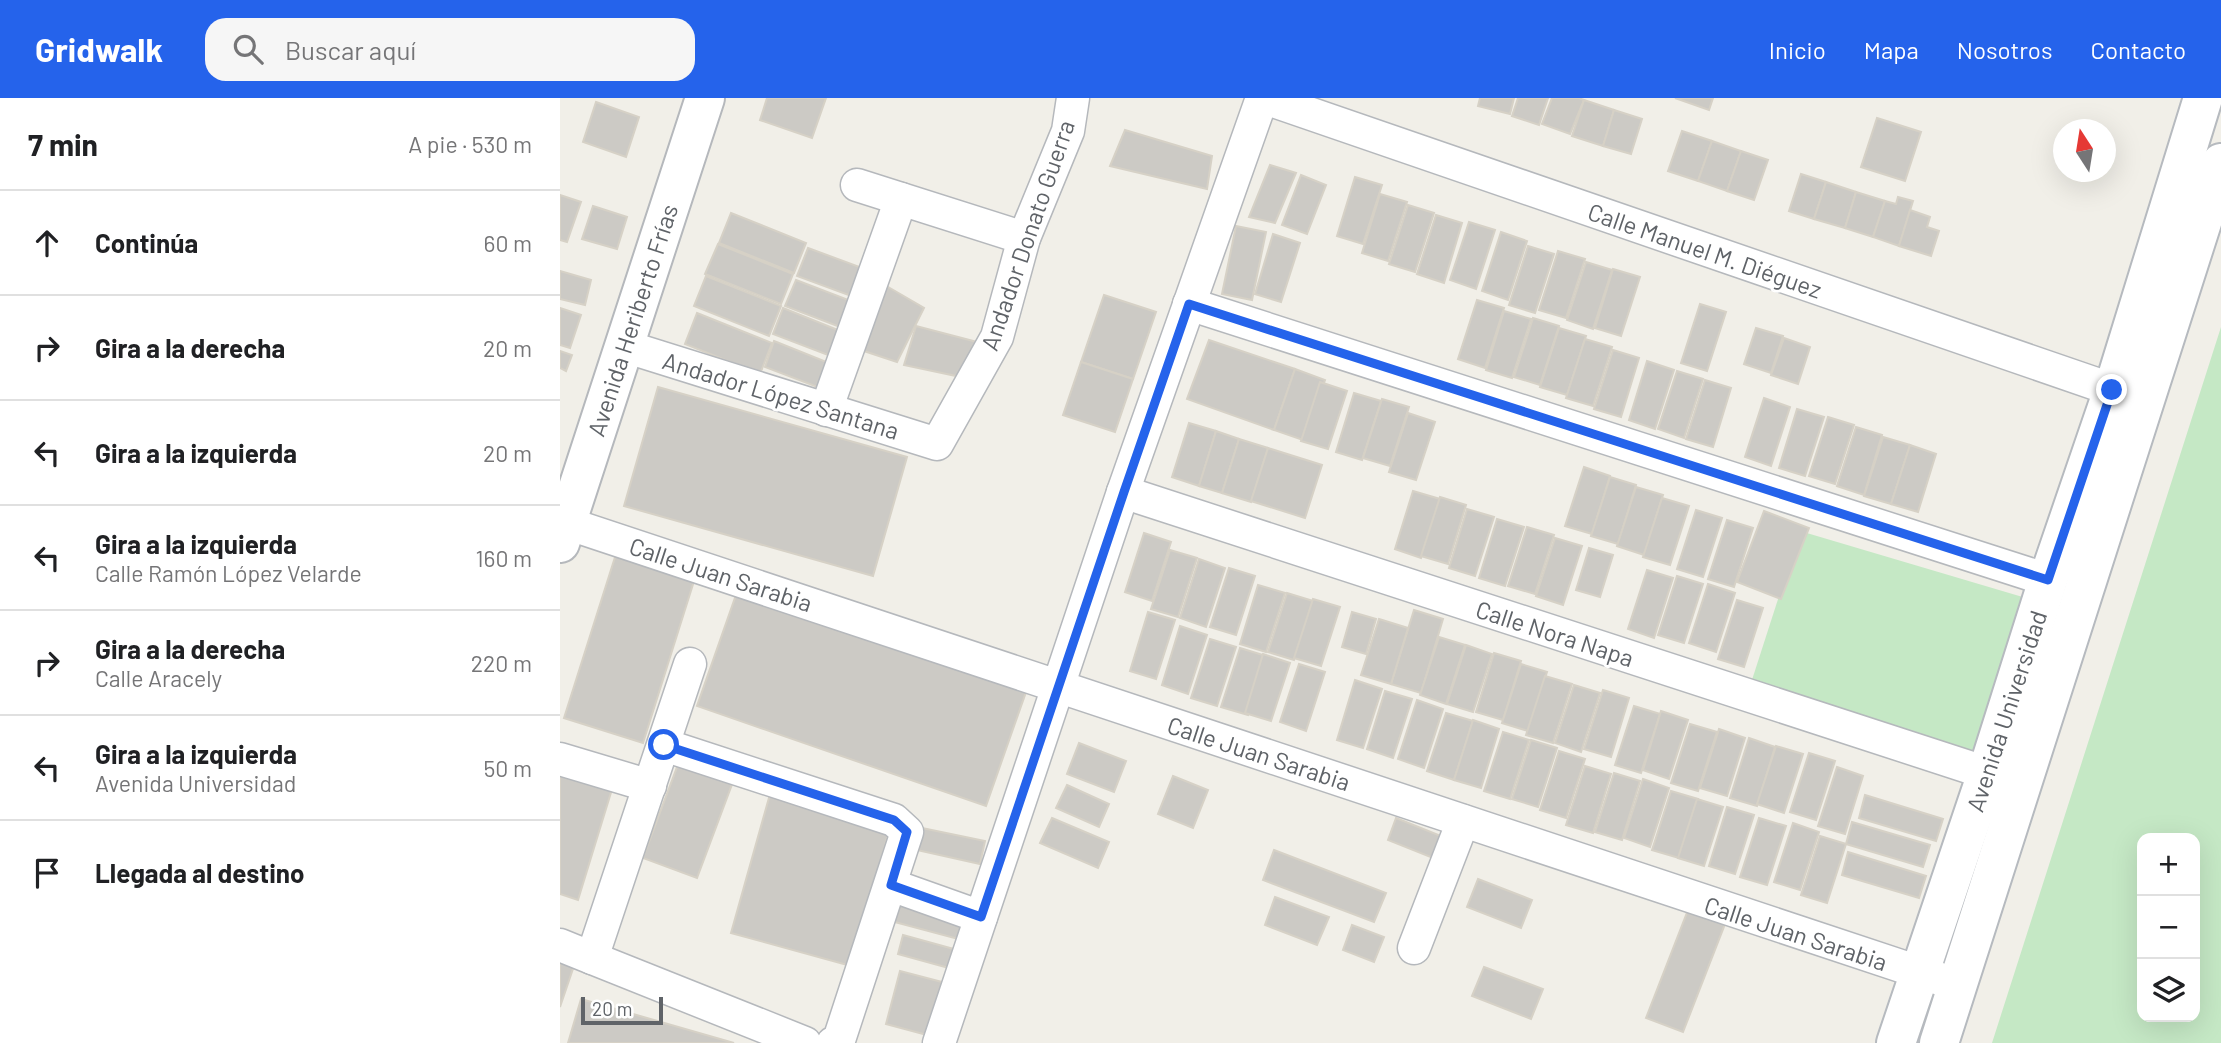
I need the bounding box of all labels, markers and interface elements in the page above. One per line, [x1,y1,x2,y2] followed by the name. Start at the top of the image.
[205,18,695,81] search box
[35,29,163,69] text: Gridwalk
[229,30,267,68] icon: search
[285,34,416,65] text: Buscar aquí
[1769,35,1826,64] text: Inicio
[1864,35,1919,64] text: Mapa
[1957,35,2053,64] text: Nosotros
[2091,35,2186,64] text: Contacto
[974,116,1080,354] street label: Andador Donato Guerra
[2053,119,2116,182] north arrow
[28,126,98,162] text: 7 min
[408,130,532,158] text: A pie · 530 m
[1584,196,1826,304] street label: Calle Manuel M. Diéguez
[581,200,683,440] street label: Avenida Heriberto Frías
[28,224,66,262] icon: ahead
[95,227,198,258] text: Continúa
[484,229,532,257] text: 60 m
[28,329,66,367] icon: right
[95,332,285,363] text: Gira a la derecha
[483,334,532,362] text: 20 m
[659,345,903,445] street label: Andador López Santana
[2096,374,2127,405] route end
[28,434,66,472] icon: left
[95,437,297,468] text: Gira a la izquierda
[483,439,532,467] text: 20 m
[95,528,297,559] text: Gira a la izquierda
[626,531,816,617] street label: Calle Juan Sarabia
[28,539,66,577] icon: left
[475,544,532,572] text: 160 m
[95,559,362,587] text: Calle Ramón López Velarde
[1472,594,1638,672] street label: Calle Nora Napa
[1960,607,2052,815] street label: Avenida Universidad
[95,633,285,664] text: Gira a la derecha
[28,644,66,682] icon: right
[471,649,532,677] text: 220 m
[95,664,222,692] text: Calle Aracely
[1164,710,1354,796] street label: Calle Juan Sarabia
[648,729,679,760] route start
[95,738,297,769] text: Gira a la izquierda
[28,749,66,787] icon: left
[484,754,532,782] text: 50 m
[95,769,296,797] text: Avenida Universidad
[2137,833,2200,1022] map controls
[2137,833,2200,896] button: +
[28,854,66,892] icon: arrive
[95,857,304,888] text: Llegada al destino
[1701,890,1891,976] street label: Calle Juan Sarabia
[2137,896,2200,959] button: −
[2137,959,2200,1022] button: layers
[581,994,663,1026] scale bar
[592,997,632,1020] text: 20 m

